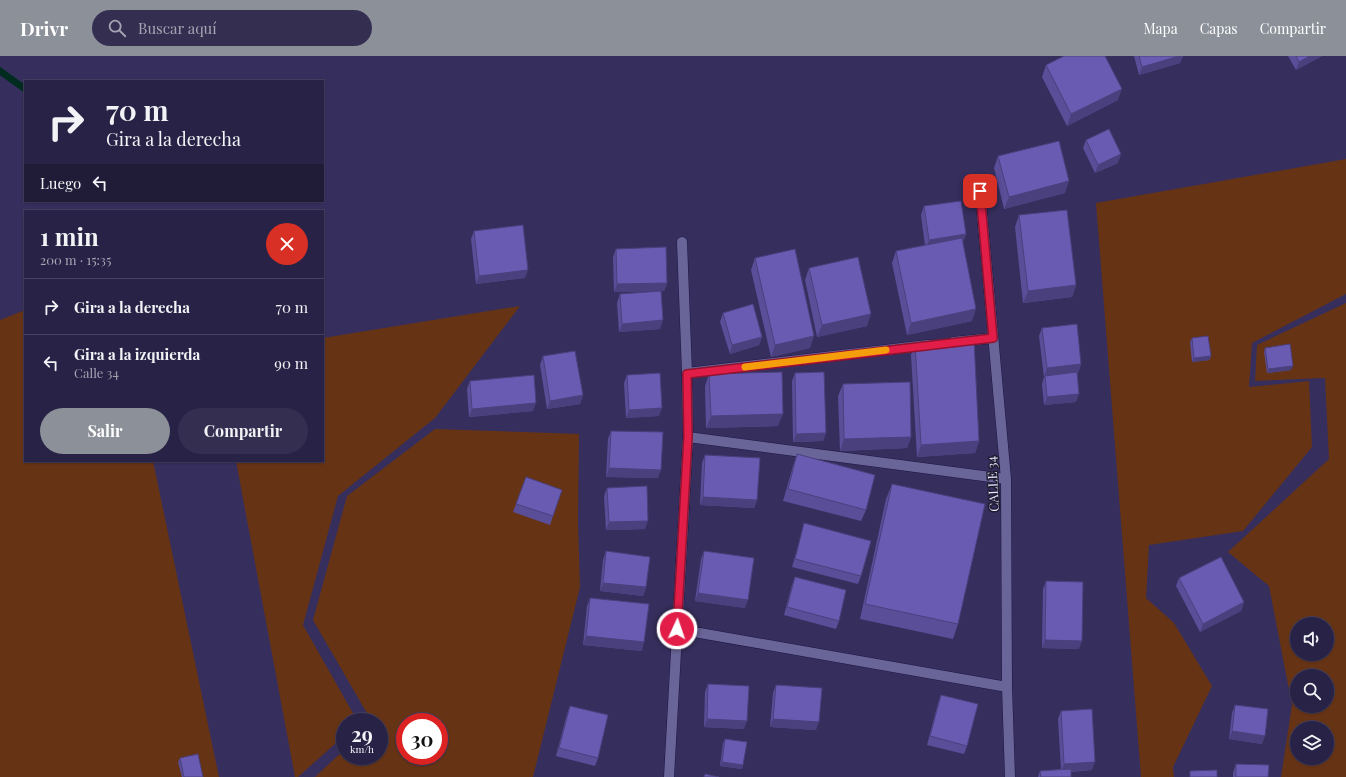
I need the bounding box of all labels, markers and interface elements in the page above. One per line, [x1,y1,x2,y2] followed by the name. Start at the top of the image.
[92,10,372,46] search box
[20,15,68,41] text: Drivr
[106,17,128,39] icon: search
[138,18,217,38] text: Buscar aquí
[1143,19,1178,38] text: Mapa
[1200,19,1238,38] text: Capas
[1260,19,1326,38] text: Compartir
[106,91,169,128] text: 70 m
[40,96,92,148] icon: right
[106,127,241,151] text: Gira a la derecha
[89,172,111,194] icon: left
[40,173,81,193] text: Luego
[963,174,997,208] pin
[969,180,991,202] icon: arrive
[40,220,99,252] text: 1 min
[266,223,308,265] button: close
[40,251,111,268] text: 200 m · 15:35
[40,296,62,318] icon: right
[74,297,190,317] text: Gira a la derecha
[276,297,308,317] text: 70 m
[74,344,200,364] text: Gira a la izquierda
[40,352,62,374] icon: left
[274,353,308,373] text: 90 m
[74,364,119,381] text: Calle 34
[40,408,170,454] button: Salir
[178,408,308,454] button: Compartir
[982,456,1002,512] street label: CALLE 34
[656,608,698,650] position arrow
[1290,617,1334,765] map controls
[1290,617,1334,661] button: sound
[1290,669,1334,713] button: search
[396,713,448,765] speed limit sign: 30
[351,720,373,747] text: 29
[1290,721,1334,765] button: layers
[350,742,374,756] text: km/h

